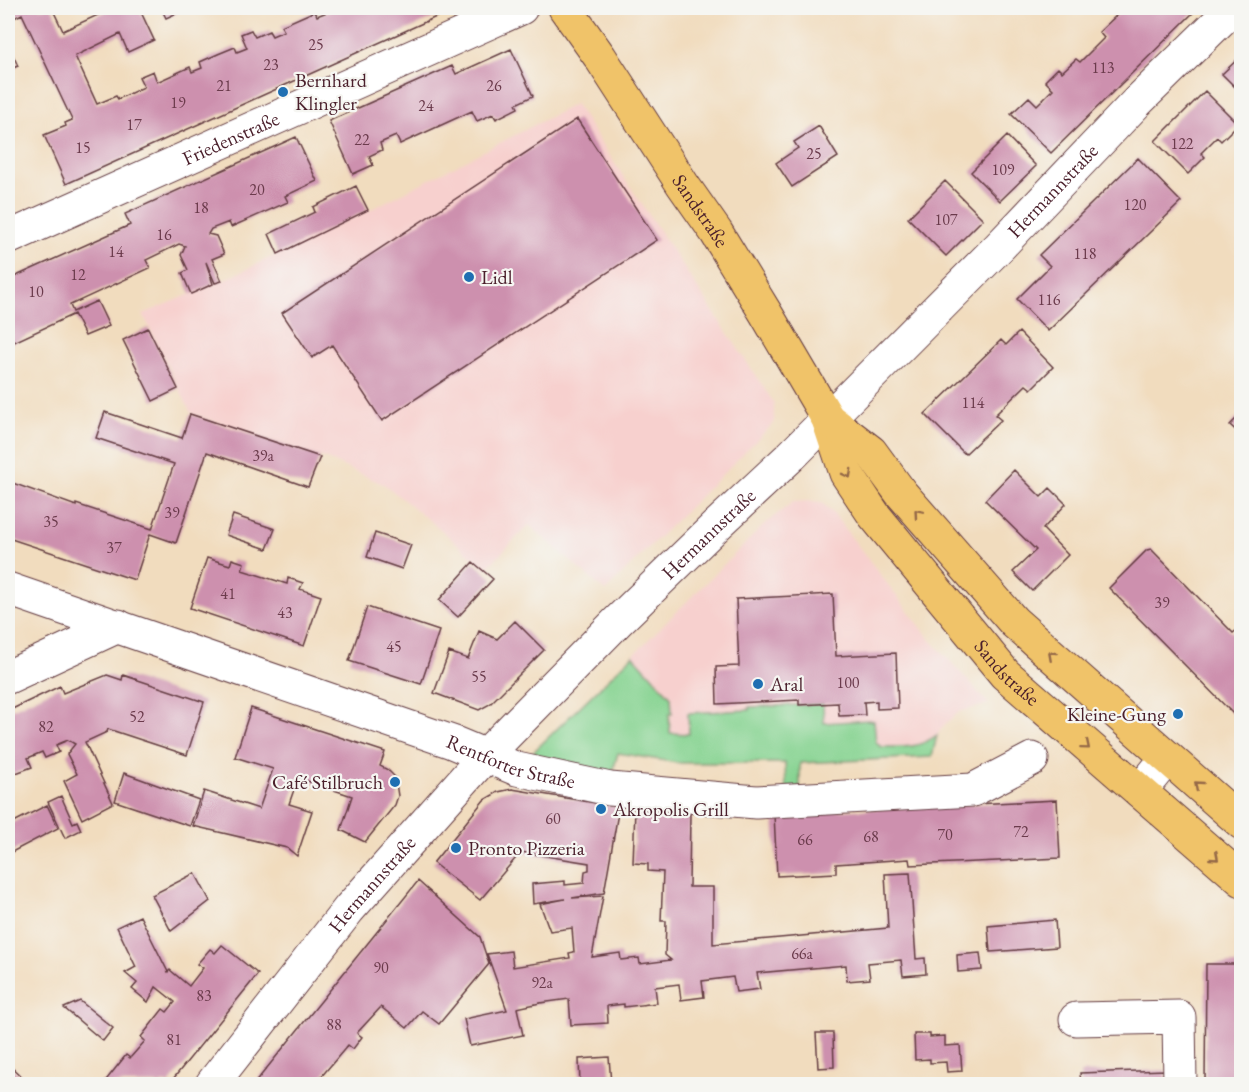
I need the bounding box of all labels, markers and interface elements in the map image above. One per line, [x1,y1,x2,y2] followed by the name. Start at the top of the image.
[308,34,324,55] house number: 25
[263,54,279,75] house number: 23
[1091,57,1115,78] house number: 113
[295,67,368,116] place label: Bernhard Klingler
[216,75,232,96] house number: 21
[486,75,502,96] house number: 26
[276,85,290,99] marker: Bernhard Klingler
[170,92,186,113] house number: 19
[418,95,434,116] house number: 24
[178,105,283,171] street label: Friedenstraße
[126,114,142,135] house number: 17
[354,129,370,150] house number: 22
[1170,133,1194,154] house number: 122
[75,137,91,158] house number: 15
[1001,138,1104,243] street label: Hermannstraße
[806,143,822,164] house number: 25
[991,159,1015,180] house number: 109
[666,169,735,252] street label: Sandstraße
[249,179,265,200] house number: 20
[1123,194,1147,215] house number: 120
[193,197,209,218] house number: 18
[934,209,958,230] house number: 107
[156,224,172,245] house number: 16
[108,241,124,262] house number: 14
[1073,243,1097,264] house number: 118
[70,264,86,285] house number: 12
[481,264,513,290] place label: Lidl
[462,270,476,284] marker: Lidl
[28,281,44,302] house number: 10
[1037,289,1061,310] house number: 116
[961,392,985,413] house number: 114
[252,445,274,466] house number: 39a
[841,468,852,478] one-way arrow
[656,483,761,585] street label: Hermannstraße
[164,502,180,523] house number: 39
[915,509,926,520] one-way arrow
[43,511,59,532] house number: 35
[106,537,122,558] house number: 37
[220,583,236,604] house number: 41
[1154,592,1170,613] house number: 39
[277,602,293,623] house number: 43
[969,634,1045,712] street label: Sandstraße
[386,636,402,657] house number: 45
[1048,651,1058,662] one-way arrow
[471,666,487,687] house number: 55
[769,671,804,697] place label: Aral
[836,672,860,693] house number: 100
[751,677,765,691] marker: Aral
[1067,701,1166,727] place label: Kleine-Gung
[129,706,145,727] house number: 52
[1171,707,1185,721] marker: Kleine-Gung
[38,716,54,737] house number: 82
[443,728,578,794] street label: Rentforter Straße
[1079,738,1090,749] one-way arrow
[272,769,383,795] place label: Café Stilbruch
[388,775,402,789] marker: Café Stilbruch
[1193,781,1204,792] one-way arrow
[612,796,729,822] place label: Akropolis Grill
[594,802,608,816] marker: Akropolis Grill
[545,808,561,829] house number: 60
[1013,821,1029,842] house number: 72
[937,824,953,845] house number: 70
[863,826,879,847] house number: 68
[797,829,813,850] house number: 66
[322,830,421,938] street label: Hermannstraße
[468,835,585,861] place label: Pronto Pizzeria
[449,841,463,855] marker: Pronto Pizzeria
[1208,850,1219,861] one-way arrow
[791,943,813,964] house number: 66a
[373,957,389,978] house number: 90
[531,972,553,993] house number: 92a
[196,985,212,1006] house number: 83
[326,1014,342,1035] house number: 88
[166,1029,182,1050] house number: 81

